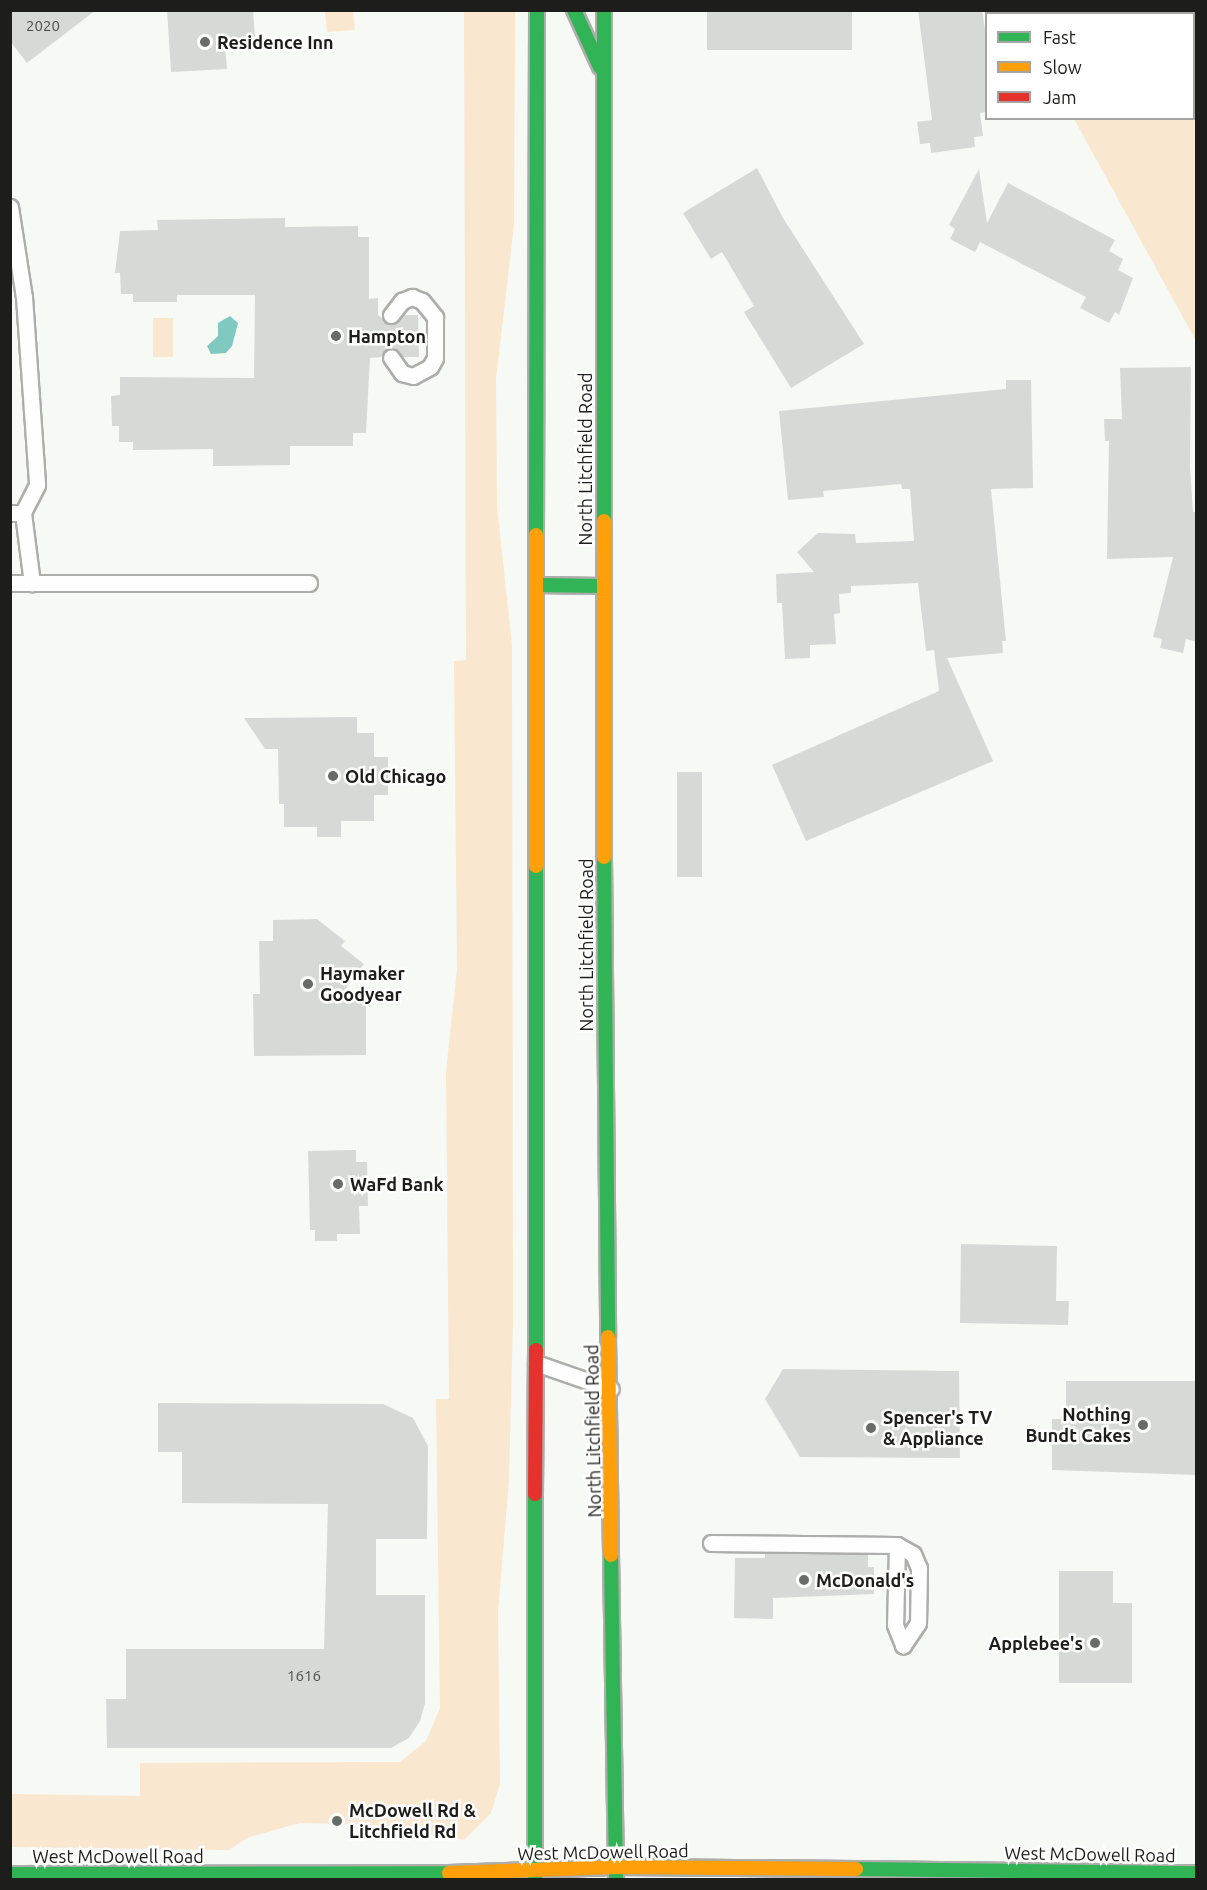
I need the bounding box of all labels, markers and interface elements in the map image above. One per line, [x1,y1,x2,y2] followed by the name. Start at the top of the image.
[985,12,1195,120] legend
[26,17,60,35] house number: 2020
[1043,27,1076,47] text: Fast
[217,31,334,53] place label: Residence Inn
[198,35,212,49] marker: Residence Inn
[1043,57,1082,77] text: Slow
[1043,87,1077,107] text: Jam
[348,325,426,347] place label: Hampton
[329,329,343,343] marker: Hampton
[574,373,596,545] street label: North Litchfield Road
[345,765,446,787] place label: Old Chicago
[326,769,340,783] marker: Old Chicago
[575,859,597,1031] street label: North Litchfield Road
[320,963,405,1006] place label: Haymaker Goodyear
[301,977,315,991] marker: Haymaker Goodyear
[350,1173,444,1195] place label: WaFd Bank
[331,1177,345,1191] marker: WaFd Bank
[581,1344,605,1518] street label: North Litchfield Road
[1025,1404,1131,1446] place label: Nothing Bundt Cakes
[883,1407,992,1450] place label: Spencer's TV & Appliance
[1136,1418,1150,1432] marker: Nothing Bundt Cakes
[864,1421,878,1435] marker: Spencer's TV & Appliance
[816,1569,914,1591] place label: McDonald's
[797,1573,811,1587] marker: McDonald's
[989,1632,1083,1654] place label: Applebee's
[1088,1636,1102,1650] marker: Applebee's
[287,1667,321,1685] house number: 1616
[349,1800,476,1842] place label: McDowell Rd & Litchfield Rd
[330,1814,344,1828] marker: McDowell Rd & Litchfield Rd
[517,1840,689,1864] street label: West McDowell Road
[1004,1842,1176,1866] street label: West McDowell Road
[32,1845,204,1867] street label: West McDowell Road

